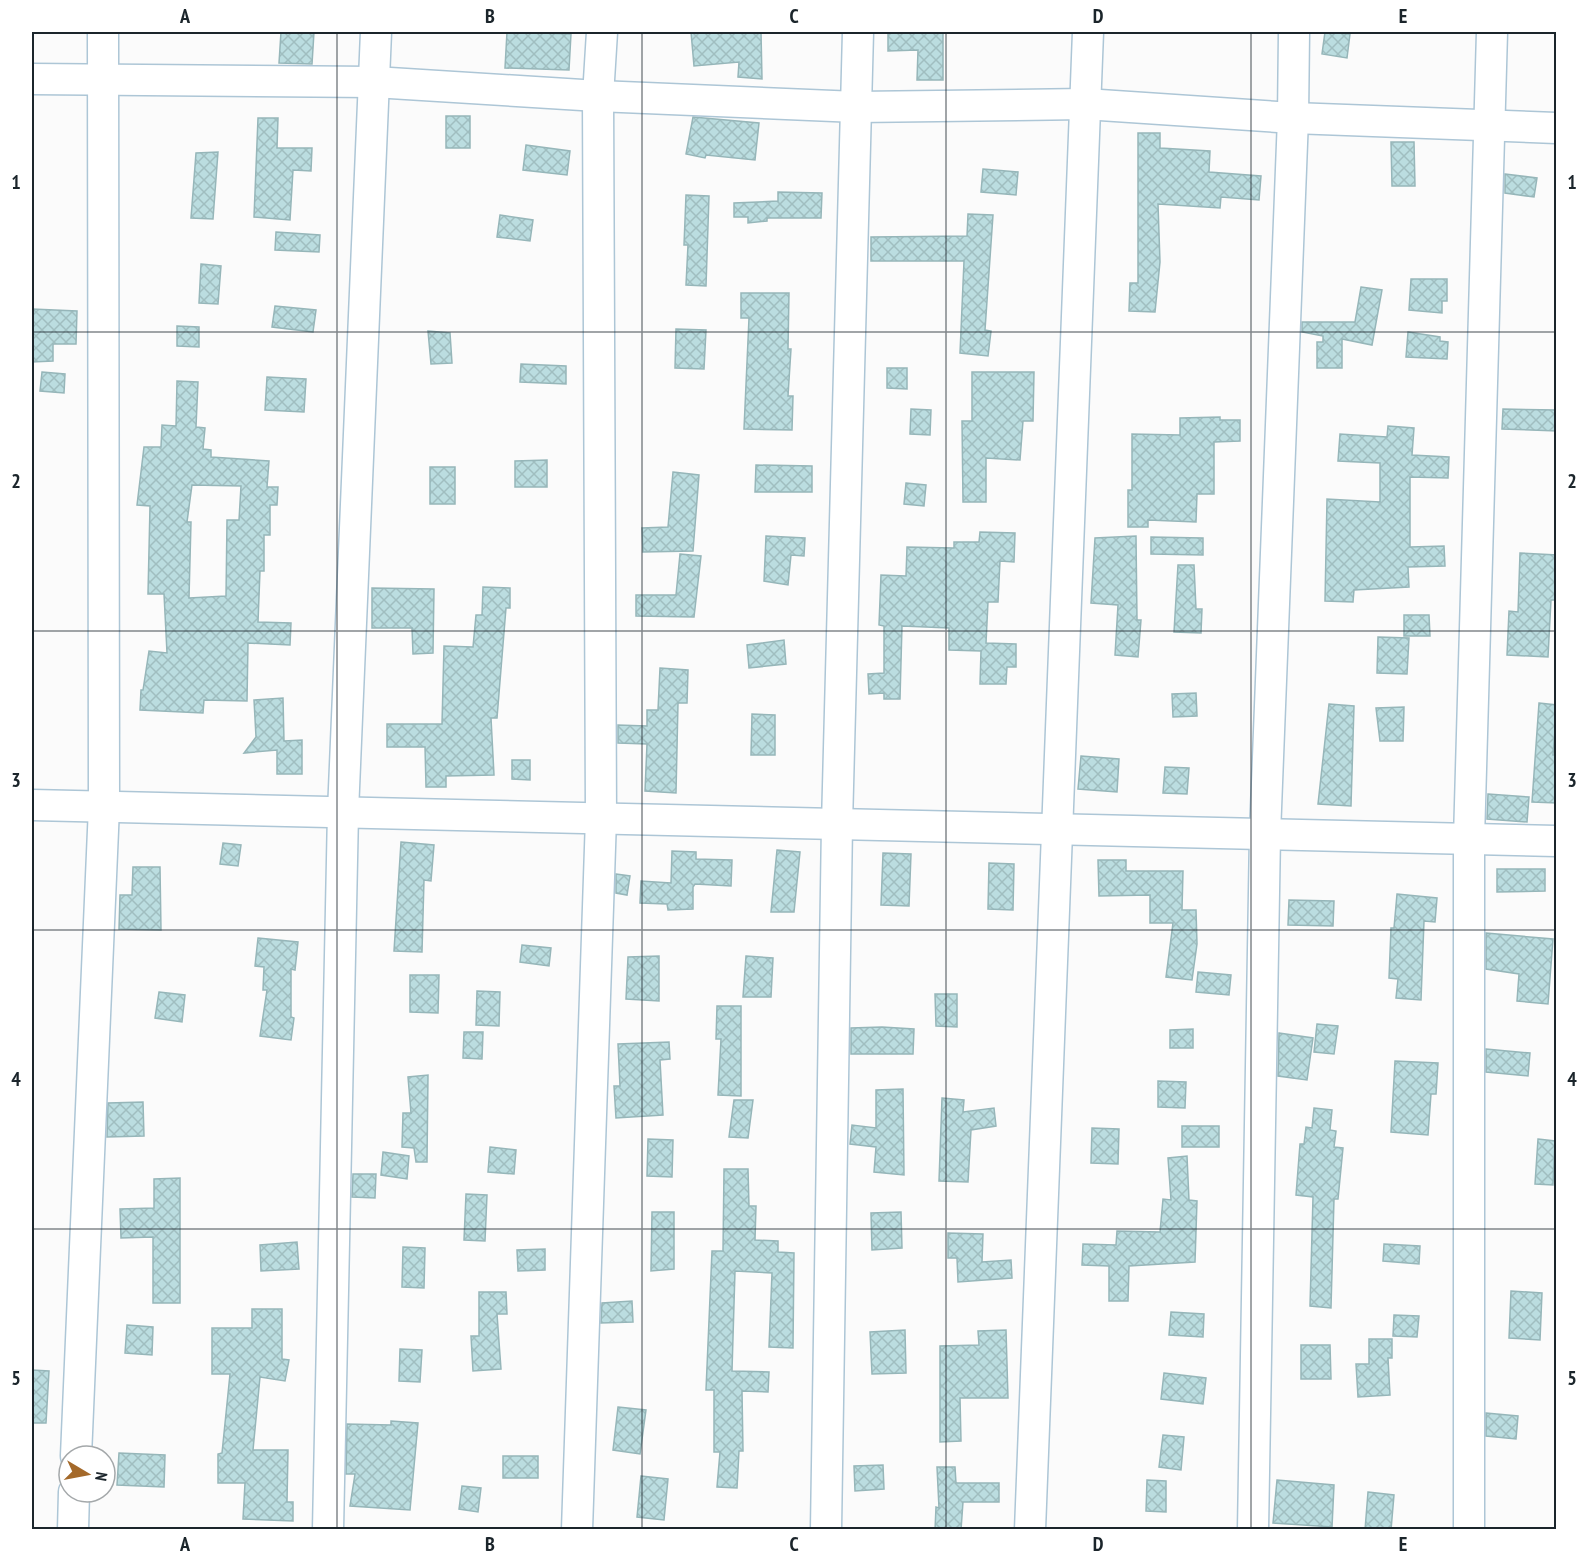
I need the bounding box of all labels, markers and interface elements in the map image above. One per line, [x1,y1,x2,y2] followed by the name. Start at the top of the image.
[179,3,191,29] text: A
[485,3,495,29] text: B
[789,3,799,29] text: C
[1093,3,1104,29] text: D
[1399,3,1407,29] text: E
[11,169,21,195] text: 1
[1567,169,1577,195] text: 1
[11,468,21,494] text: 2
[1567,468,1577,494] text: 2
[11,767,21,793] text: 3
[1567,767,1577,793] text: 3
[11,1066,21,1092] text: 4
[1567,1066,1577,1092] text: 4
[11,1365,21,1391] text: 5
[1567,1365,1577,1391] text: 5
[57,1444,117,1504] north arrow
[91,1471,112,1483] text: N
[179,1531,191,1557] text: A
[485,1531,495,1557] text: B
[789,1531,799,1557] text: C
[1093,1531,1104,1557] text: D
[1399,1531,1407,1557] text: E

